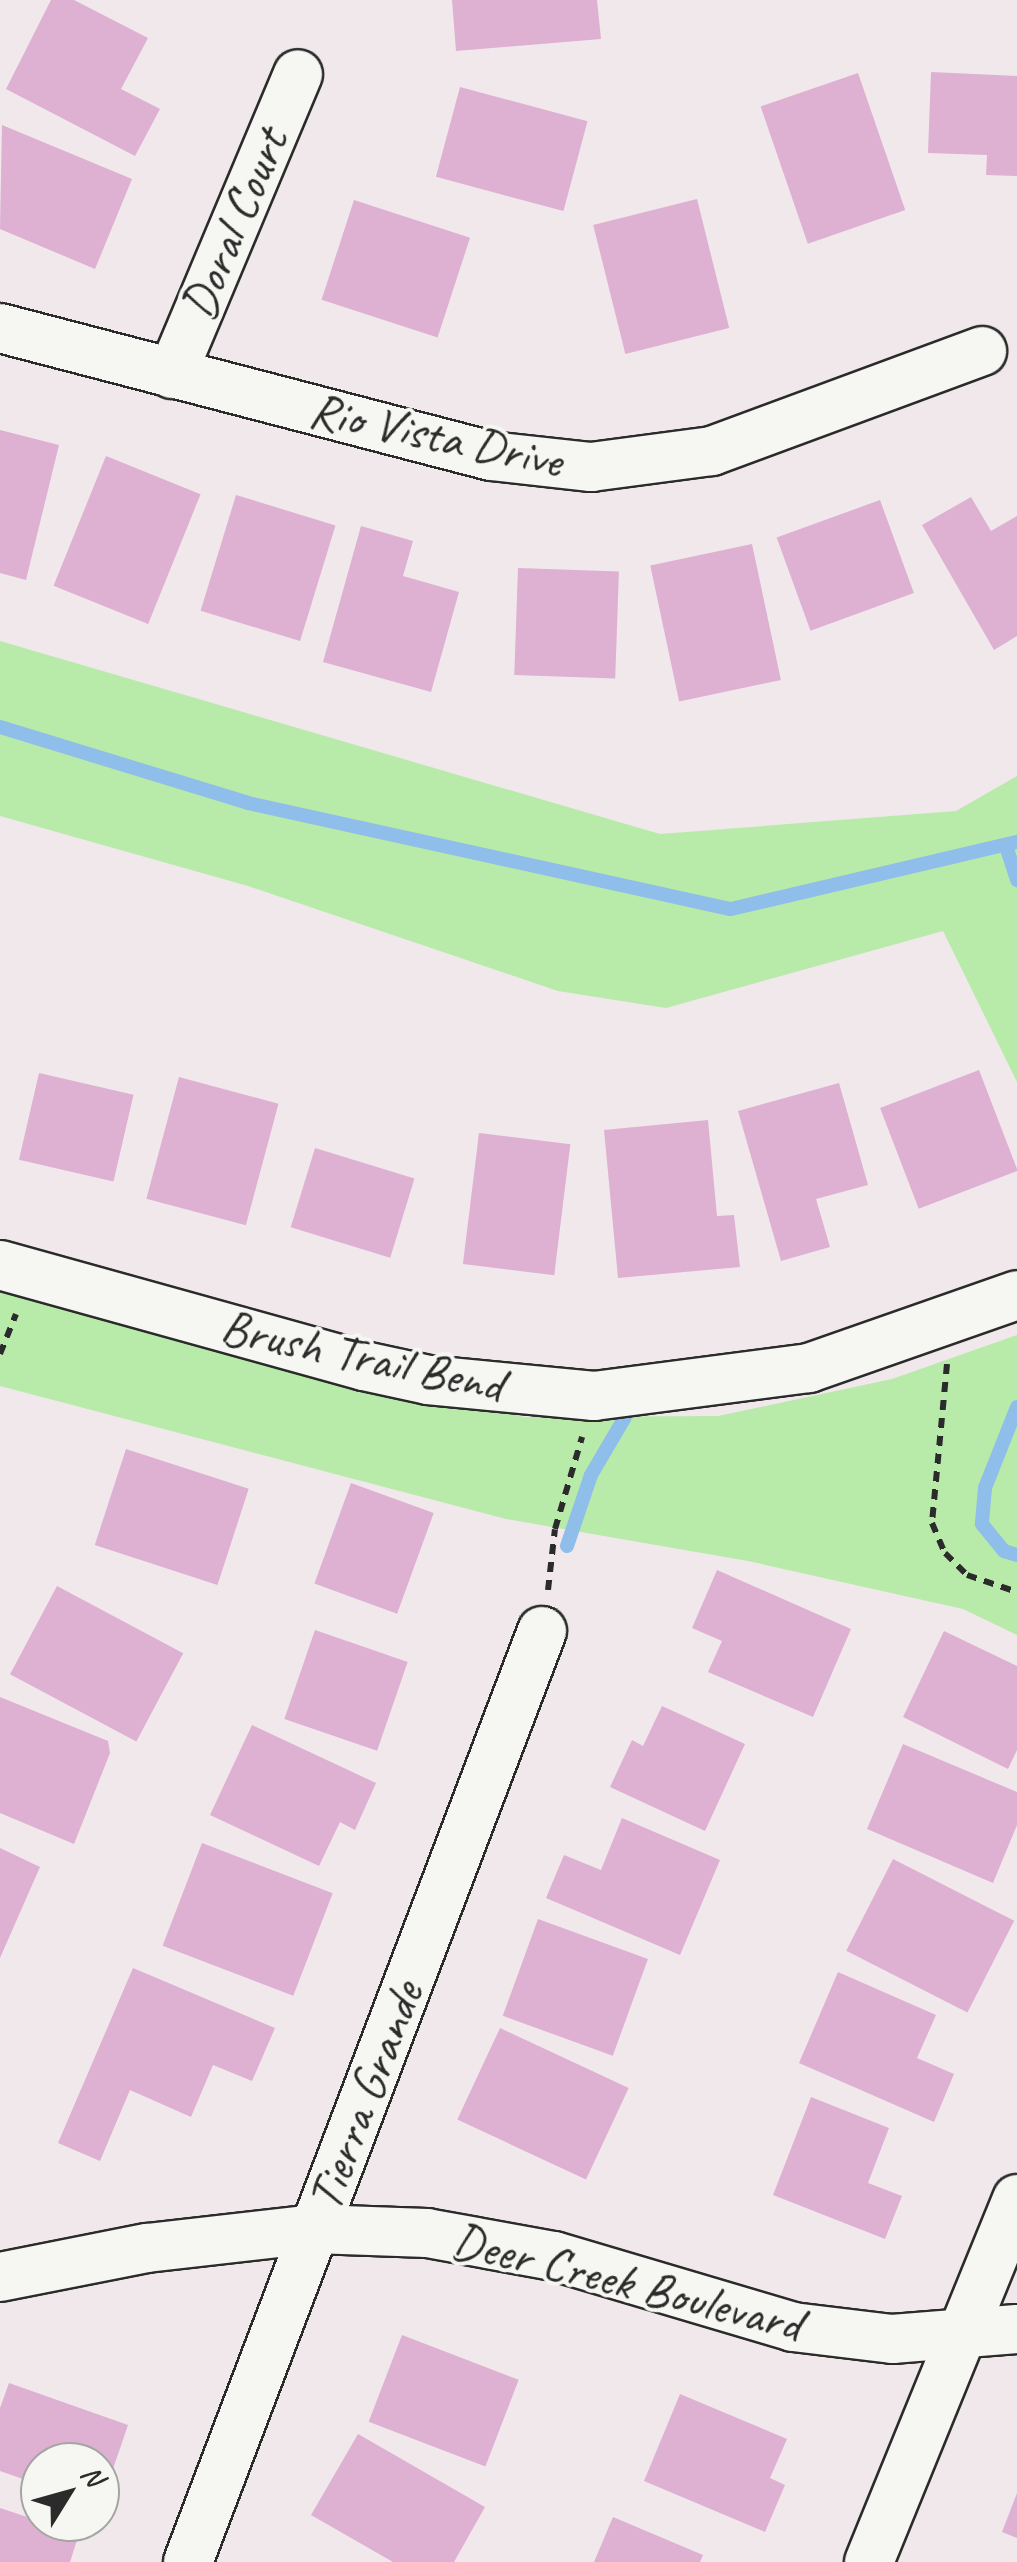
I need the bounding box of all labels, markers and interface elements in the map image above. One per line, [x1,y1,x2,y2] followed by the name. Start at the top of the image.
[167,120,301,328] street label: Doral Court
[305,379,567,491] street label: Rio Vista Drive
[215,1297,509,1415] street label: Brush Trail Bend
[294,1973,436,2219] street label: Tierra Grande
[445,2209,809,2355] street label: Deer Creek Boulevard
[20,2442,120,2542] north arrow
[74,2457,112,2492] text: N

